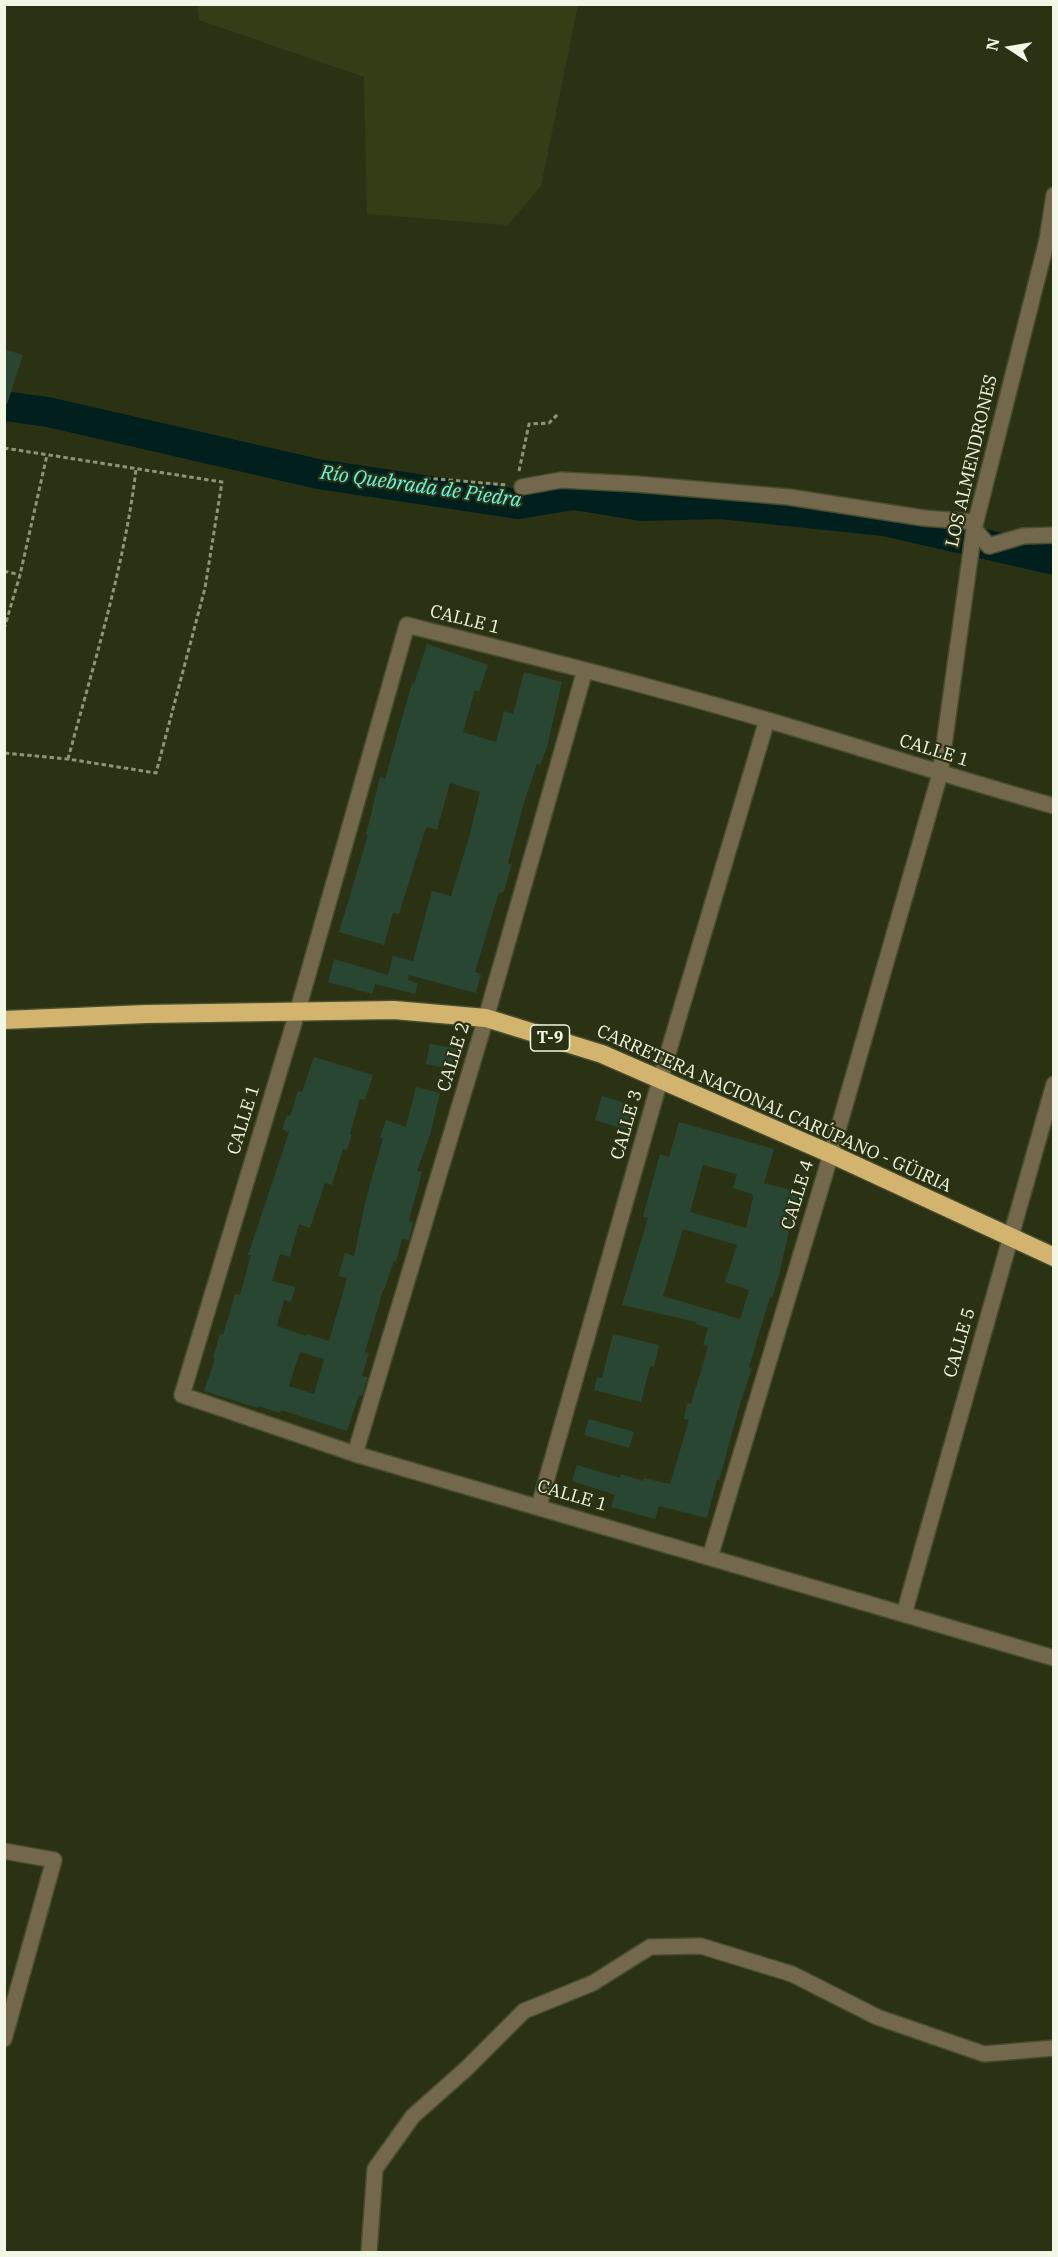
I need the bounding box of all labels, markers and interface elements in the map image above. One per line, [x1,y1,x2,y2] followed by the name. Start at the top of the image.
[980,18,1040,78] north arrow
[981,36,1003,53] text: N
[942,373,1002,549] street label: LOS ALMENDRONES
[319,461,523,513] water label: Río Quebrada de Piedra
[428,601,502,639] street label: CALLE 1
[897,730,971,772] street label: CALLE 1
[433,1020,475,1094] street label: CALLE 2
[593,1021,955,1197] street label: CARRETERA NACIONAL CARÚPANO - GÜIRIA
[530,1025,570,1051] road number: T-9
[223,1083,265,1157] street label: CALLE 1
[607,1088,647,1162] street label: CALLE 3
[777,1158,819,1232] street label: CALLE 4
[940,1306,980,1380] street label: CALLE 5
[535,1476,609,1516] street label: CALLE 1

